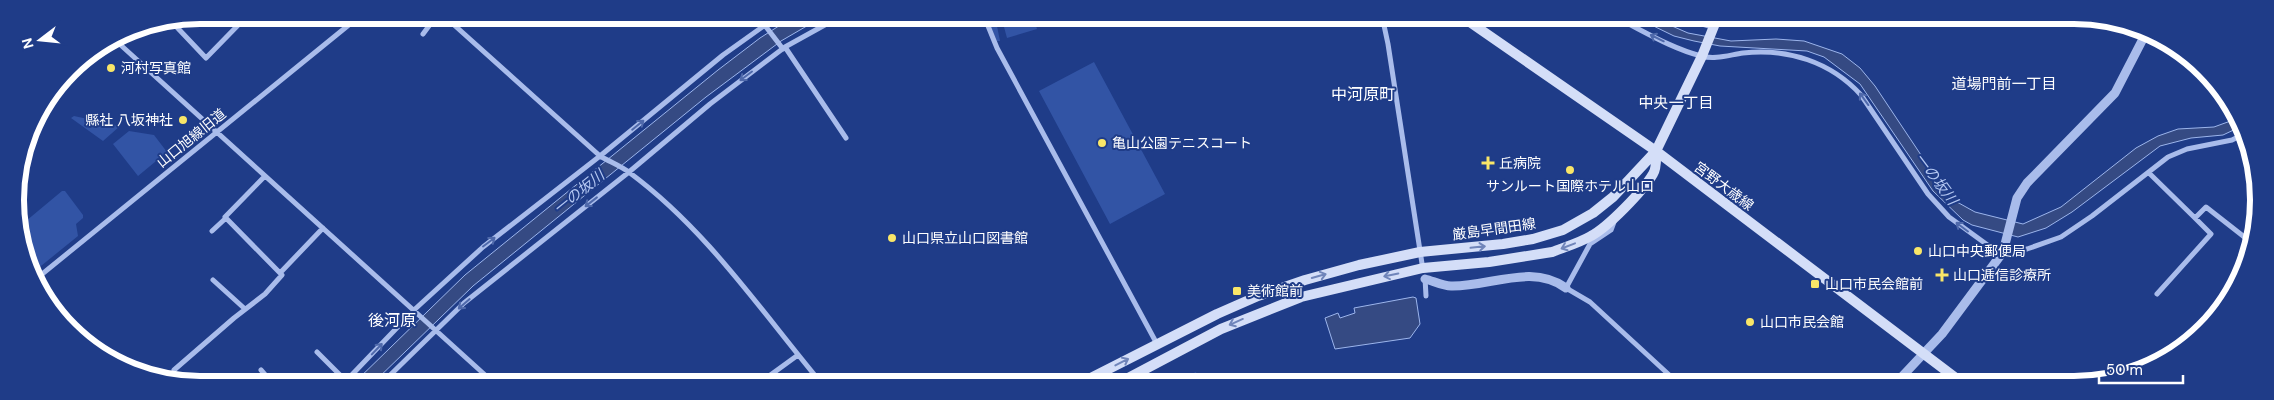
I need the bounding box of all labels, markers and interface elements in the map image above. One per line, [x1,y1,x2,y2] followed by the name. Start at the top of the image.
[15,15,65,65] north arrow
[1650,32,1665,42] one-way arrow
[17,36,38,51] text: N
[121,59,191,77] place label: 河村写真館
[105,62,117,74] marker: 河村写真館
[740,71,753,82] one-way arrow
[1951,74,2057,94] district label: 道場門前一丁目
[1331,84,1395,105] district label: 中河原町
[1859,92,1869,106] one-way arrow
[1638,93,1714,113] district label: 中央一丁目
[153,105,229,171] street label: 山口旭線旧道
[85,111,173,129] place label: 縣社 八坂神社
[177,114,189,126] marker: 縣社 八坂神社
[631,120,644,131] one-way arrow
[1112,134,1252,152] place label: 亀山公園テニスコート
[1096,137,1108,149] marker: 亀山公園テニスコート
[1910,149,1963,211] water label: 一の坂川
[1499,154,1541,172] place label: 丘病院
[1481,156,1495,170] marker: 丘病院
[1691,158,1757,214] street label: 宮野大歳線
[549,164,610,219] water label: 一の坂川
[1564,164,1576,176] marker: サンルート国際ホテル山口
[1486,177,1654,195] place label: サンルート国際ホテル山口
[585,197,598,208] one-way arrow
[1451,214,1537,244] street label: 厳島早間田線
[1955,222,1969,232] one-way arrow
[902,229,1028,247] place label: 山口県立山口図書館
[886,232,898,244] marker: 山口県立山口図書館
[482,237,496,247] one-way arrow
[1470,242,1486,252] one-way arrow
[1561,242,1576,251] one-way arrow
[1928,242,2026,260] place label: 山口中央郵便局
[1912,245,1924,257] marker: 山口中央郵便局
[1953,266,2051,284] place label: 山口逓信診療所
[1935,268,1949,282] marker: 山口逓信診療所
[1384,270,1400,280] one-way arrow
[1310,271,1326,281] one-way arrow
[1825,275,1923,293] place label: 山口市民会館前
[1809,278,1821,290] marker: 山口市民会館前
[1247,282,1303,300] place label: 美術館前
[1231,285,1243,297] marker: 美術館前
[457,298,470,309] one-way arrow
[368,310,416,331] district label: 後河原
[1760,313,1844,331] place label: 山口市民会館
[1744,316,1756,328] marker: 山口市民会館
[1229,318,1244,328] one-way arrow
[371,342,383,355] one-way arrow
[2099,352,2183,384] scale bar
[1114,357,1129,366] one-way arrow
[2106,360,2143,380] text: 50 m

